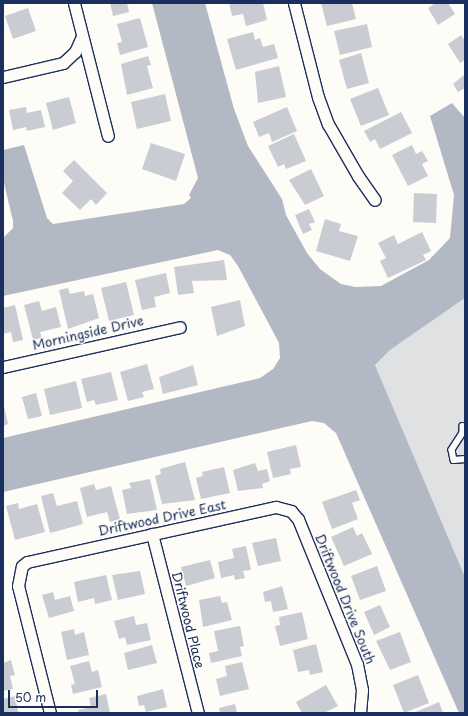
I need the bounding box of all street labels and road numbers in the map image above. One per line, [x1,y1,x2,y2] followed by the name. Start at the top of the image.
[31,313,145,353] street label: Morningside Drive
[96,497,228,539] street label: Driftwood Drive East
[312,531,378,667] street label: Driftwood Drive South
[168,570,208,670] street label: Driftwood Place

